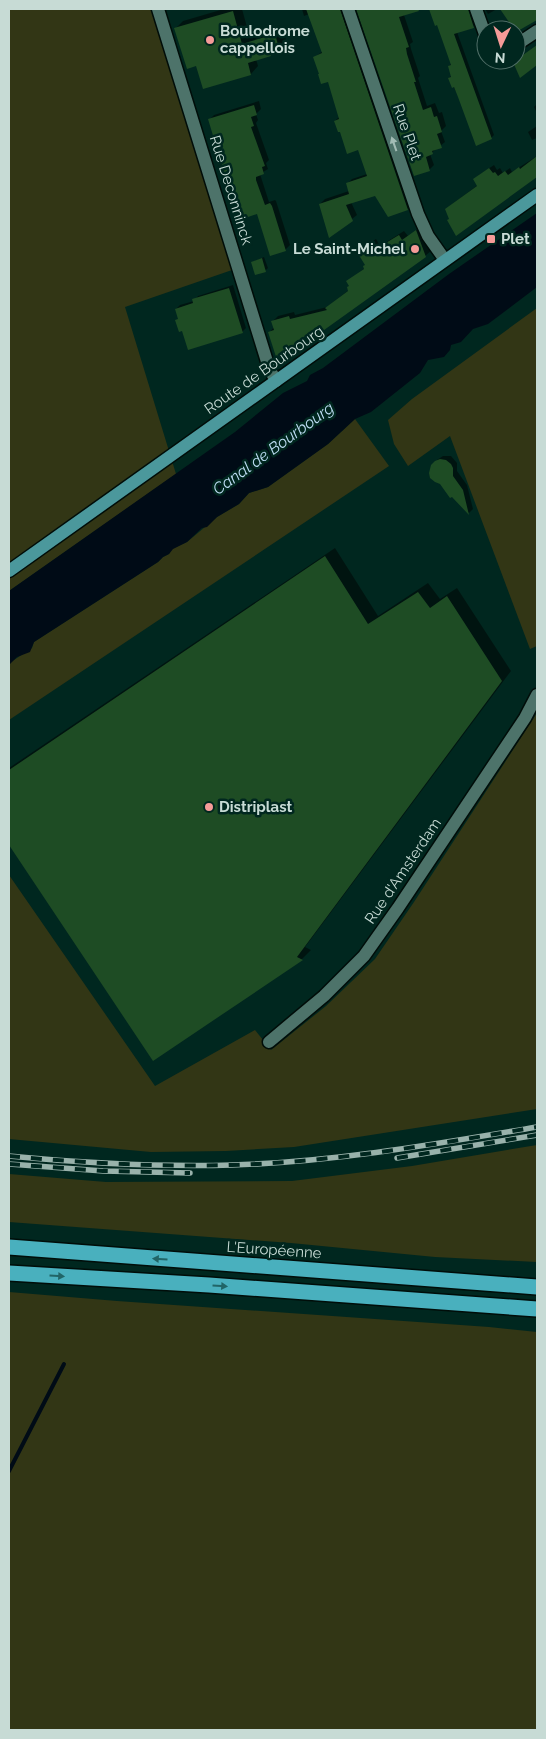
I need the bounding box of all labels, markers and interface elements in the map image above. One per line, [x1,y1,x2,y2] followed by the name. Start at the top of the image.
[476,20,526,70] north arrow
[220,22,310,57] place label: Boulodrome cappellois
[204,34,216,46] marker: Boulodrome cappellois
[494,50,506,66] text: N
[389,101,425,163] street label: Rue Plet
[206,133,256,247] street label: Rue Deconninck
[390,136,398,151] one-way arrow
[501,230,530,248] place label: Plet
[485,233,497,245] marker: Plet
[293,240,405,258] place label: Le Saint-Michel
[409,243,421,255] marker: Le Saint-Michel
[201,322,327,418] street label: Route de Bourbourg
[209,398,338,499] water label: Canal de Bourbourg
[219,798,293,816] place label: Distriplast
[203,801,215,813] marker: Distriplast
[361,815,445,927] street label: Rue d'Amsterdam
[226,1238,322,1262] street label: L'Européenne
[151,1254,167,1262] one-way arrow
[50,1272,66,1280] one-way arrow
[212,1282,228,1290] one-way arrow

